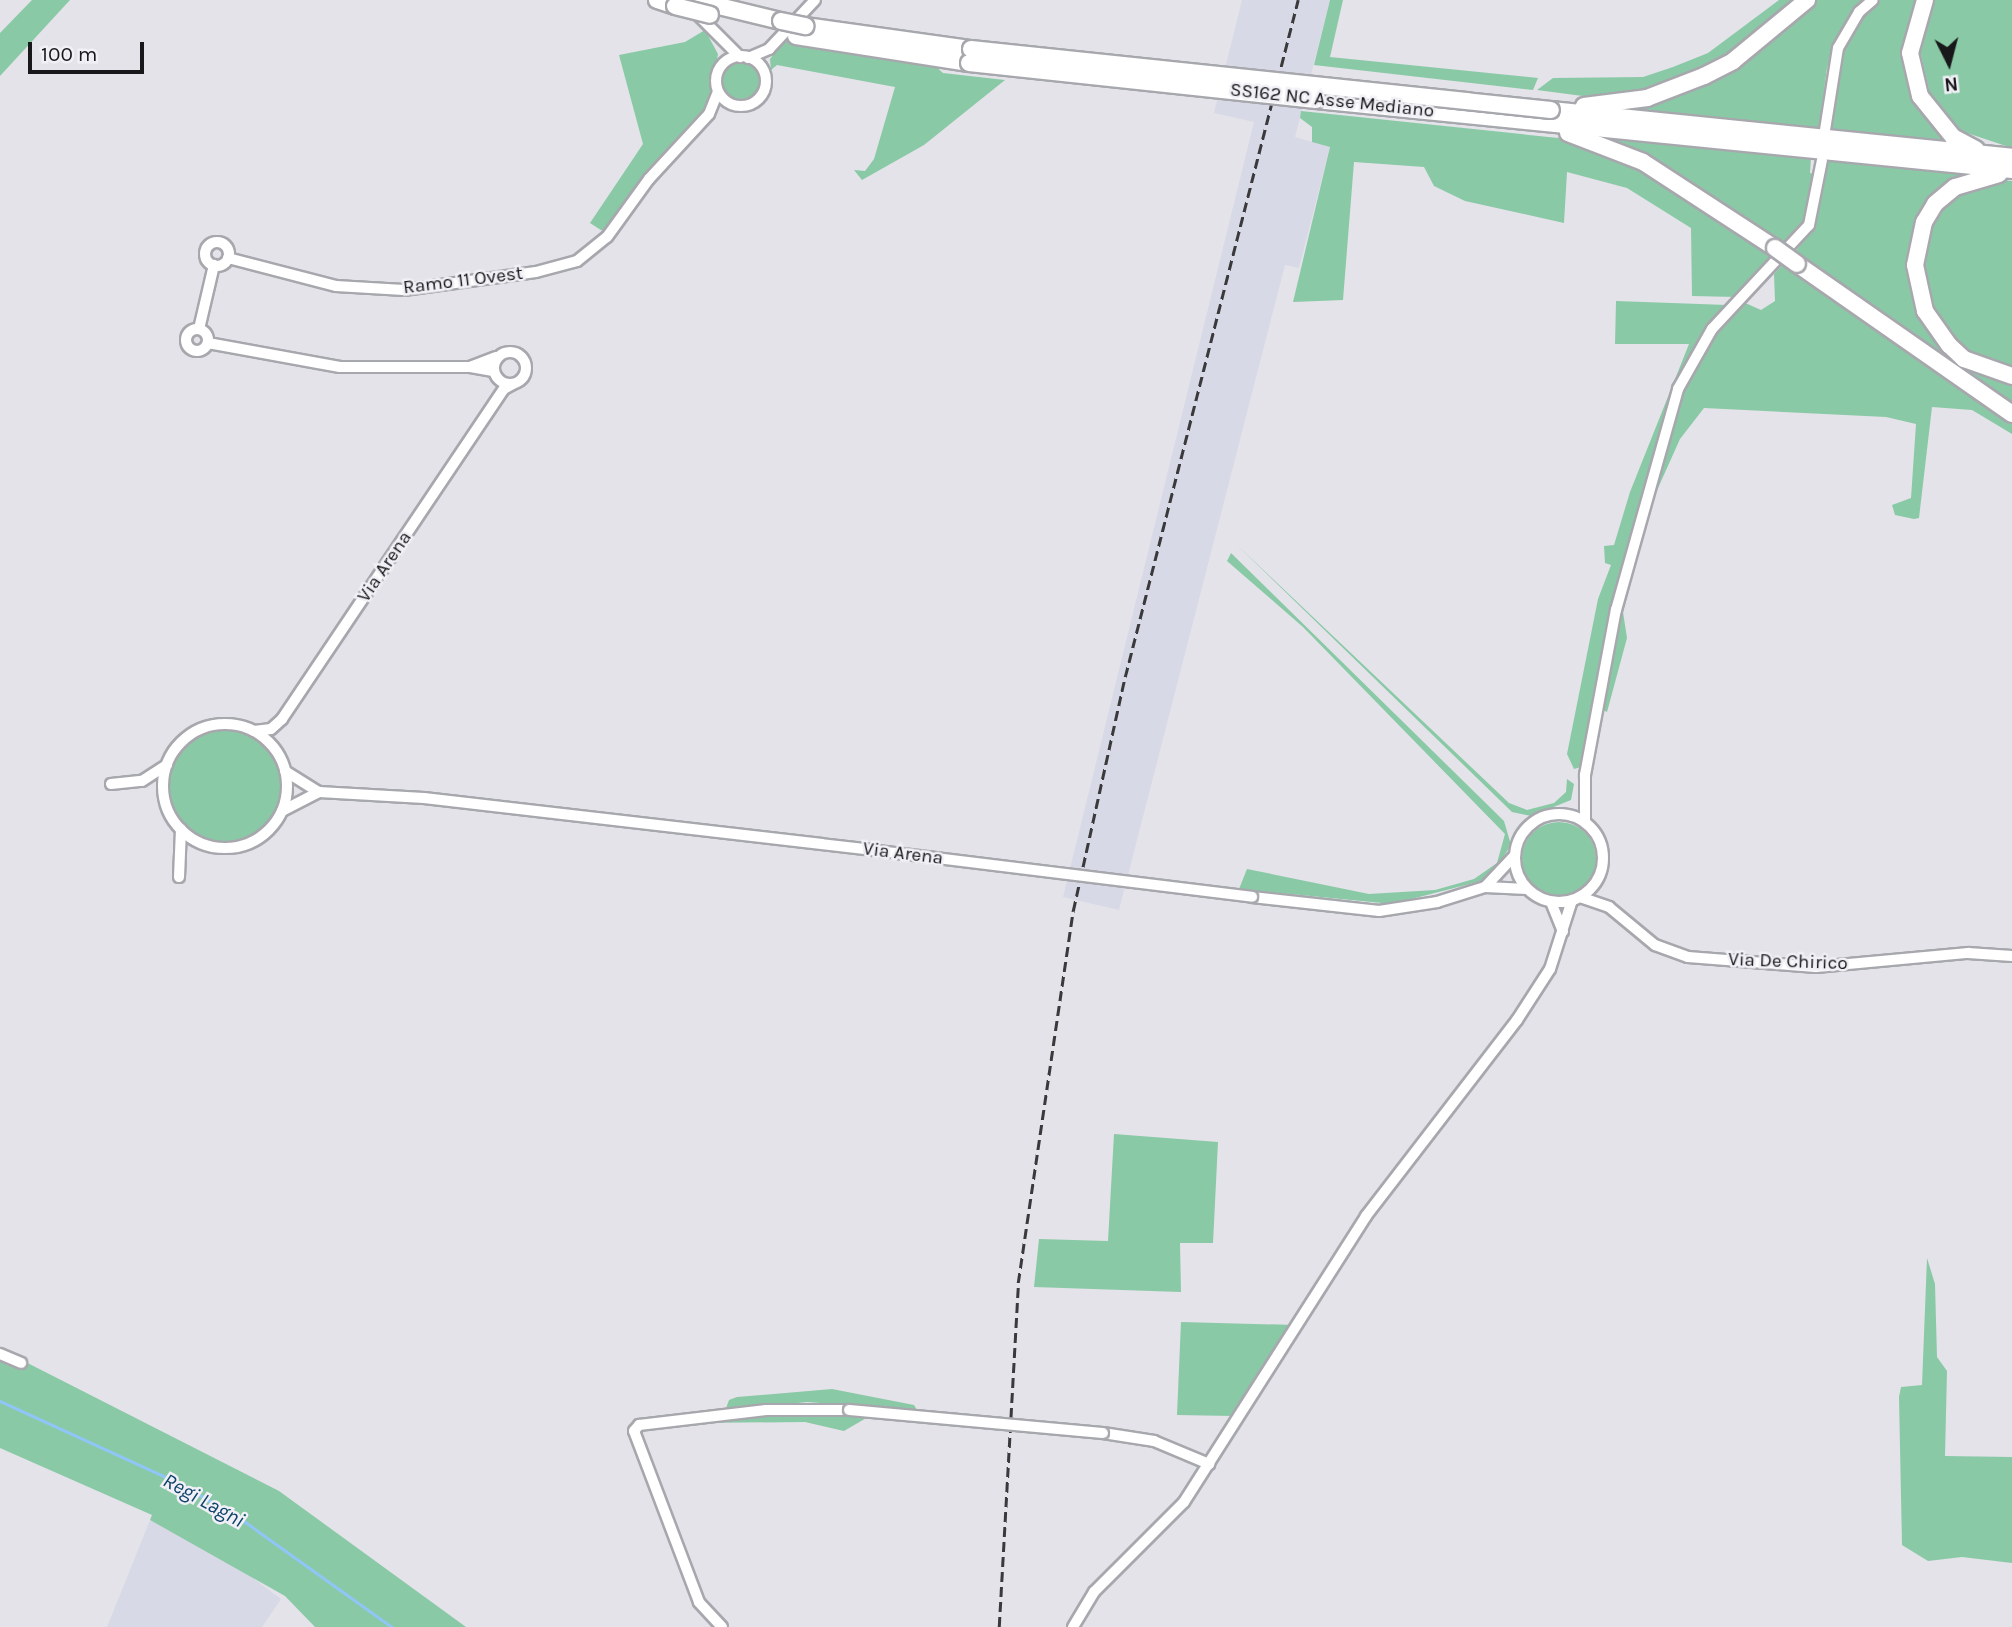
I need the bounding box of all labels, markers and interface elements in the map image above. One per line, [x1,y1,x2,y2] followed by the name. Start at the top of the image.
[32,28,147,72] scale bar
[1914,28,1984,98] north arrow
[41,42,98,66] text: 100 m
[1943,72,1959,96] text: N
[1229,79,1435,123] street label: SS162 NC Asse Mediano
[402,262,524,300] street label: Ramo 11 Ovest
[353,527,417,607] street label: Via Arena
[862,838,944,870] street label: Via Arena
[1728,949,1848,975] street label: Via De Chirico
[159,1467,249,1533] water label: Regi Lagni

